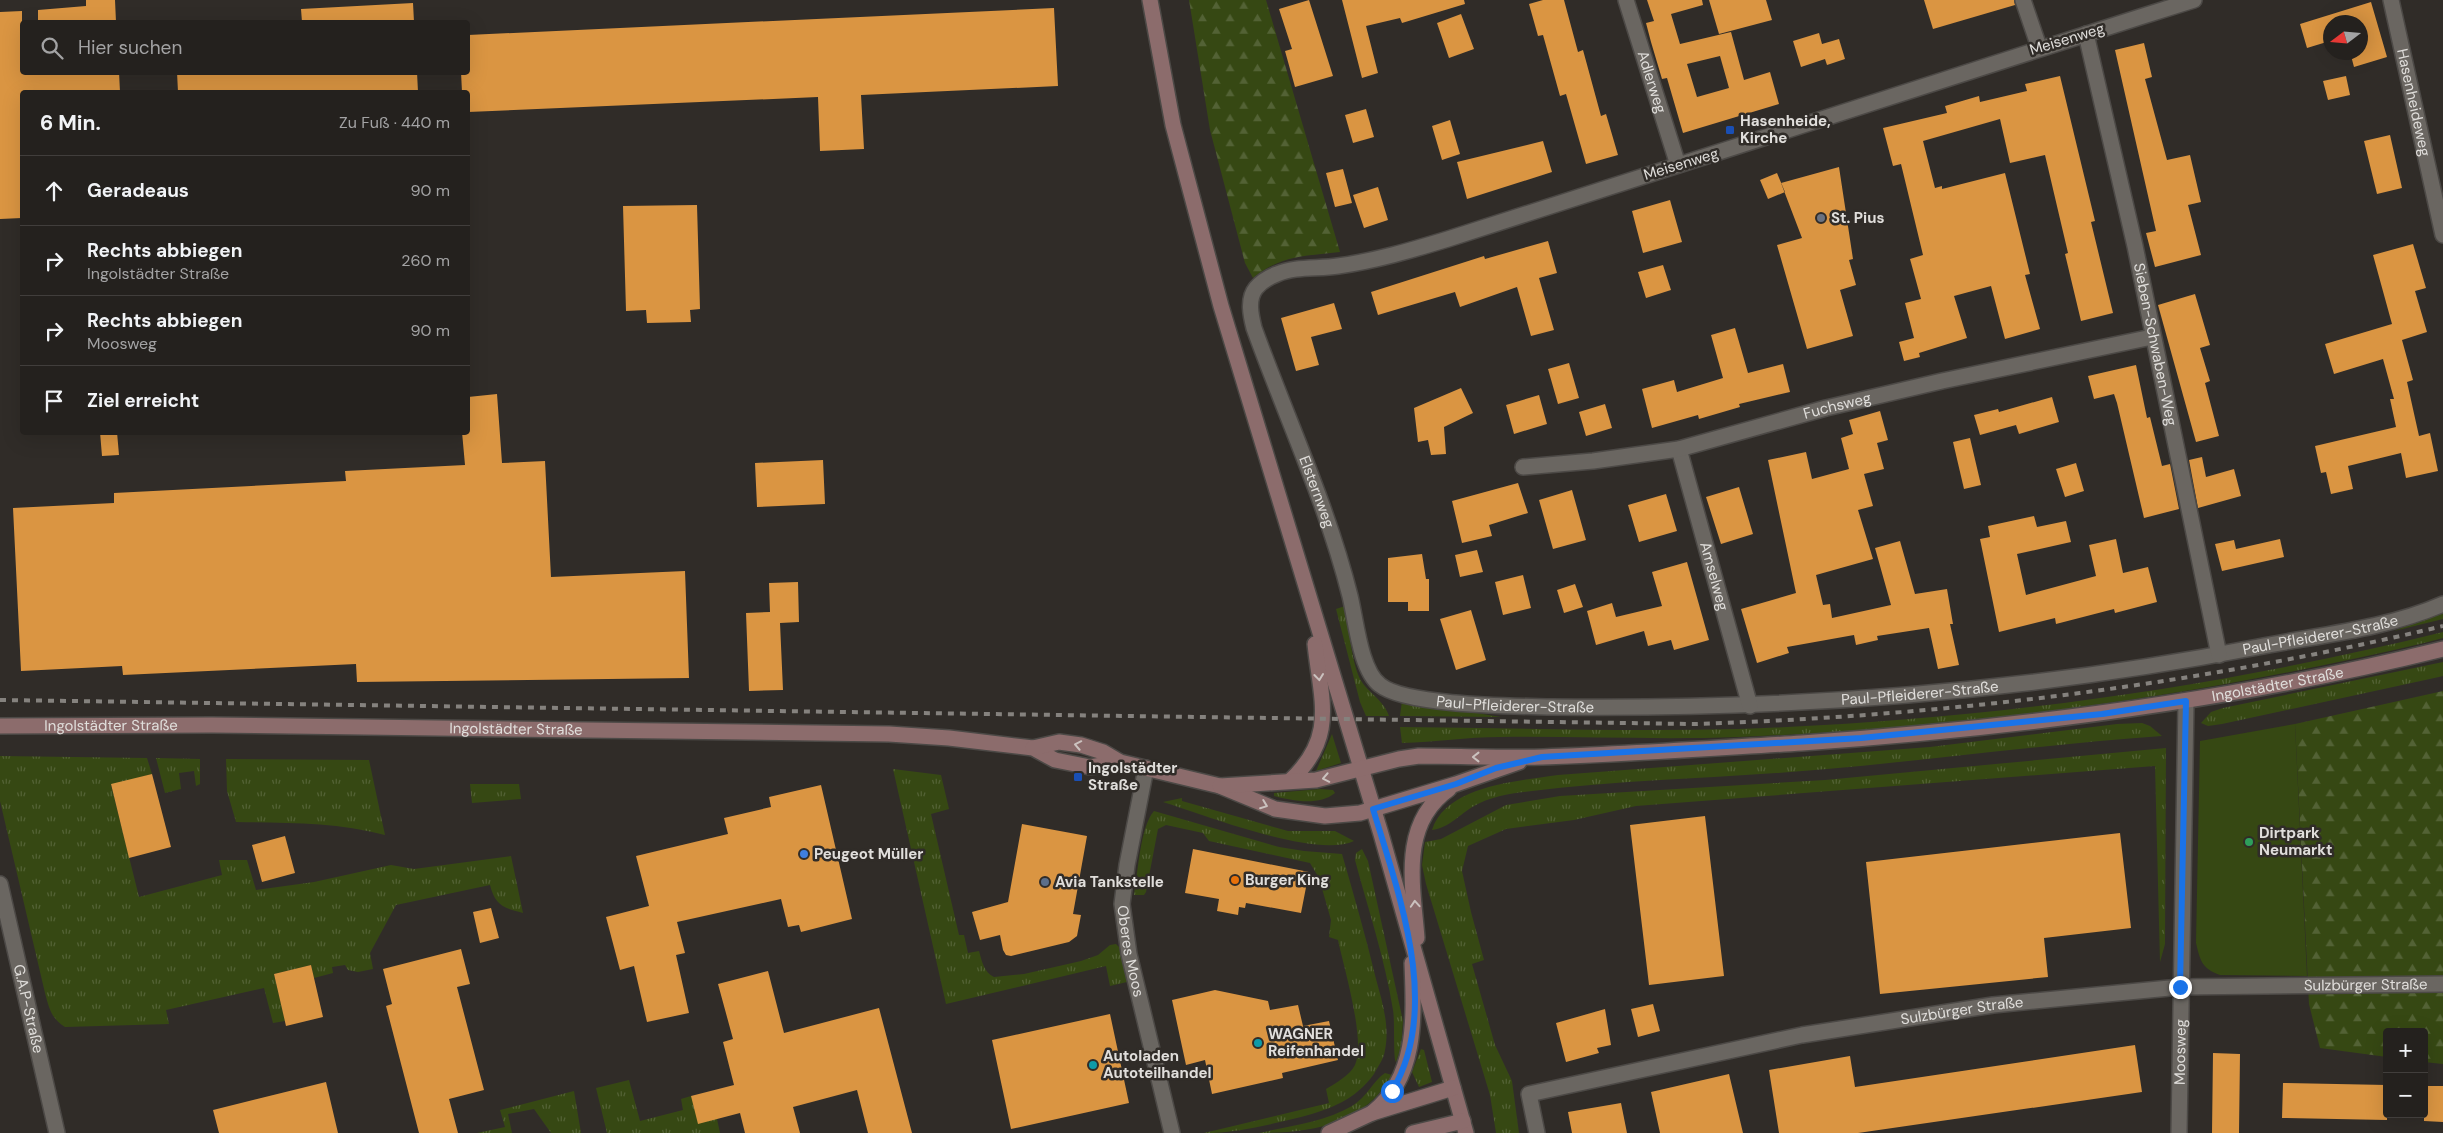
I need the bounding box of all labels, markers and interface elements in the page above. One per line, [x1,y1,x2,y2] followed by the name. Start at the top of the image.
[2323,15,2368,60] north arrow
[2027,18,2107,60] street label: Meisenweg
[20,20,470,75] search box
[38,34,66,62] icon: search
[78,35,182,60] text: Hier suchen
[2392,47,2435,158] street label: Hasenheideweg
[1633,48,1671,116] street label: Adlerweg
[40,109,101,137] text: 6 Min.
[1740,111,1831,148] place label: Hasenheide, Kirche
[339,112,450,133] text: Zu Fuß · 440 m
[1724,124,1736,136] marker: Hasenheide, Kirche
[1641,143,1721,185] street label: Meisenweg
[40,177,68,205] icon: ahead
[87,178,189,203] text: Geradeaus
[410,180,450,201] text: 90 m
[1831,208,1884,228] place label: St. Pius
[1815,212,1827,224] marker: St. Pius
[87,238,242,263] text: Rechts abbiegen
[40,247,68,275] icon: right
[401,250,450,271] text: 260 m
[2129,261,2182,427] street label: Sieben-Schwaben-Weg
[87,263,229,284] text: Ingolstädter Straße
[87,308,242,333] text: Rechts abbiegen
[40,317,68,345] icon: right
[410,320,450,341] text: 90 m
[87,333,157,354] text: Moosweg
[40,387,68,415] icon: arrive
[87,388,199,413] text: Ziel erreicht
[1801,388,1873,424] street label: Fuchsweg
[1294,453,1339,531] street label: Elsternweg
[1695,539,1733,613] street label: Amselweg
[2241,610,2400,660] street label: Paul-Pfleiderer-Straße
[2210,662,2345,706] street label: Ingolstädter Straße
[1313,674,1324,682] one-way arrow
[1840,676,1999,710] street label: Paul-Pfleiderer-Straße
[1435,691,1594,717] street label: Paul-Pfleiderer-Straße
[44,715,178,736] street label: Ingolstädter Straße
[449,718,583,740] street label: Ingolstädter Straße
[1073,740,1082,750] one-way arrow
[1472,752,1480,762] one-way arrow
[1088,758,1177,795] place label: Ingolstädter Straße
[1072,771,1084,783] marker: Ingolstädter Straße
[1322,772,1330,782] one-way arrow
[1259,799,1268,809] one-way arrow
[2259,823,2332,860] place label: Dirtpark Neumarkt
[2243,836,2255,848] marker: Dirtpark Neumarkt
[814,844,923,864] place label: Peugeot Müller
[798,848,810,860] marker: Peugeot Müller
[1245,870,1329,890] place label: Burger King
[1055,872,1164,892] place label: Avia Tankstelle
[1229,874,1241,886] marker: Burger King
[1039,876,1051,888] marker: Avia Tankstelle
[1409,900,1420,908] one-way arrow
[1112,904,1149,999] street label: Oberes Moos
[9,962,48,1055] street label: G.A.P-Straße
[2304,974,2428,996] street label: Sulzbürger Straße
[2169,976,2192,999] route end
[1899,992,2024,1029] street label: Sulzbürger Straße
[2170,1019,2191,1085] street label: Moosweg
[1268,1024,1364,1061] place label: WAGNER Reifenhandel
[2383,1028,2428,1118] map controls
[2383,1028,2428,1073] button: +
[1252,1037,1264,1049] marker: WAGNER Reifenhandel
[1103,1046,1212,1083] place label: Autoladen Autoteilhandel
[1087,1059,1099,1071] marker: Autoladen Autoteilhandel
[2383,1073,2428,1118] button: −
[1381,1080,1404,1103] route start

